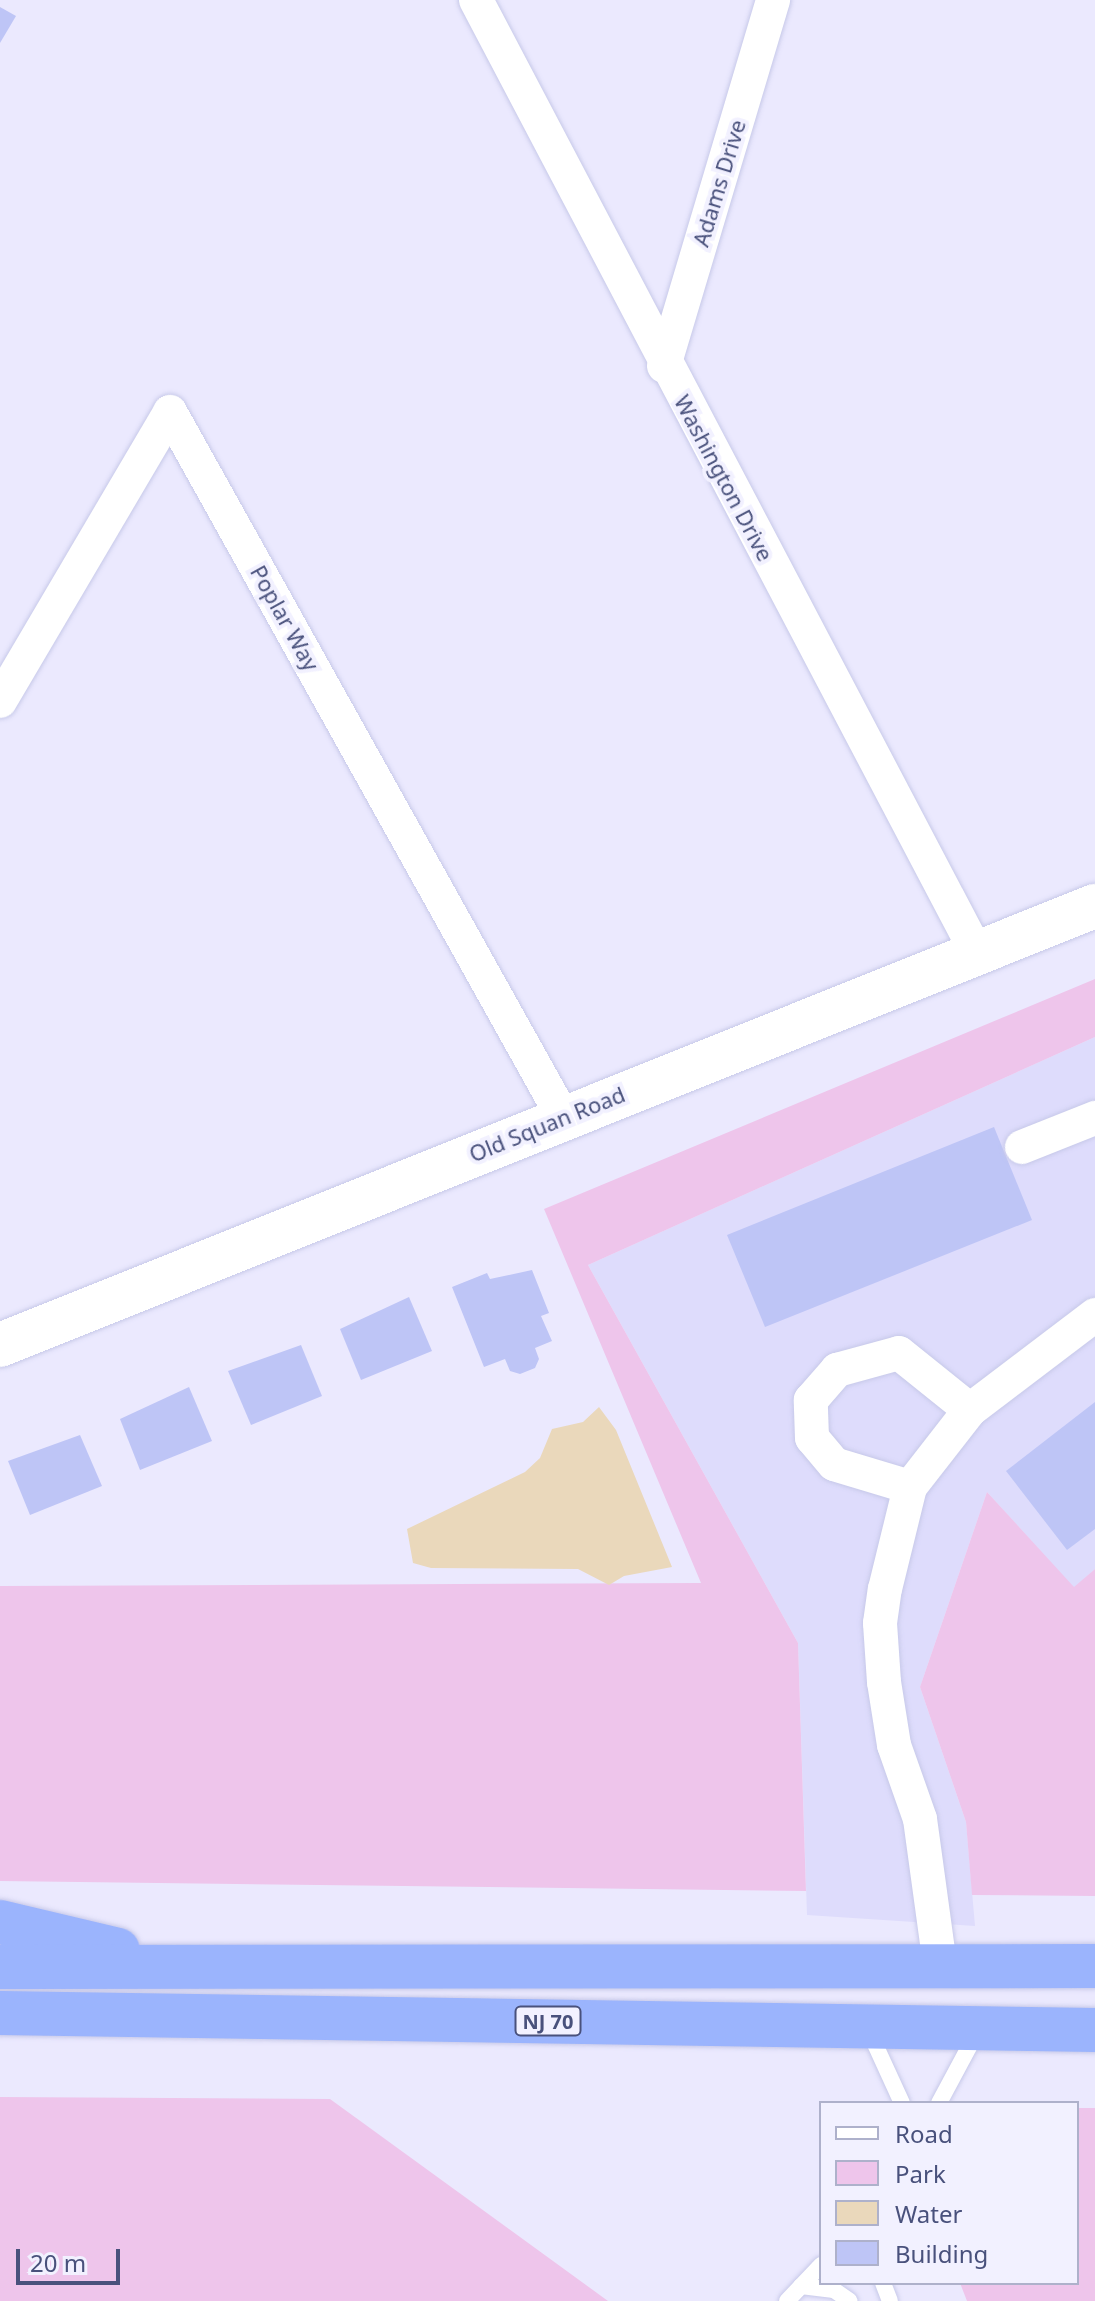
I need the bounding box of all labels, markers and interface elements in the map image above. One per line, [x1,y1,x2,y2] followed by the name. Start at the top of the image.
[687,116,751,250] street label: Adams Drive
[669,390,779,566] street label: Washington Drive
[245,561,325,675] street label: Poplar Way
[465,1081,629,1167] street label: Old Squan Road
[514,2005,582,2037] road number: NJ 70
[819,2101,1079,2285] legend
[895,2117,953,2150] text: Road
[895,2157,946,2190] text: Park
[895,2197,962,2230] text: Water
[20,2233,124,2283] scale bar
[895,2237,988,2270] text: Building
[30,2246,86,2279] text: 20 m

